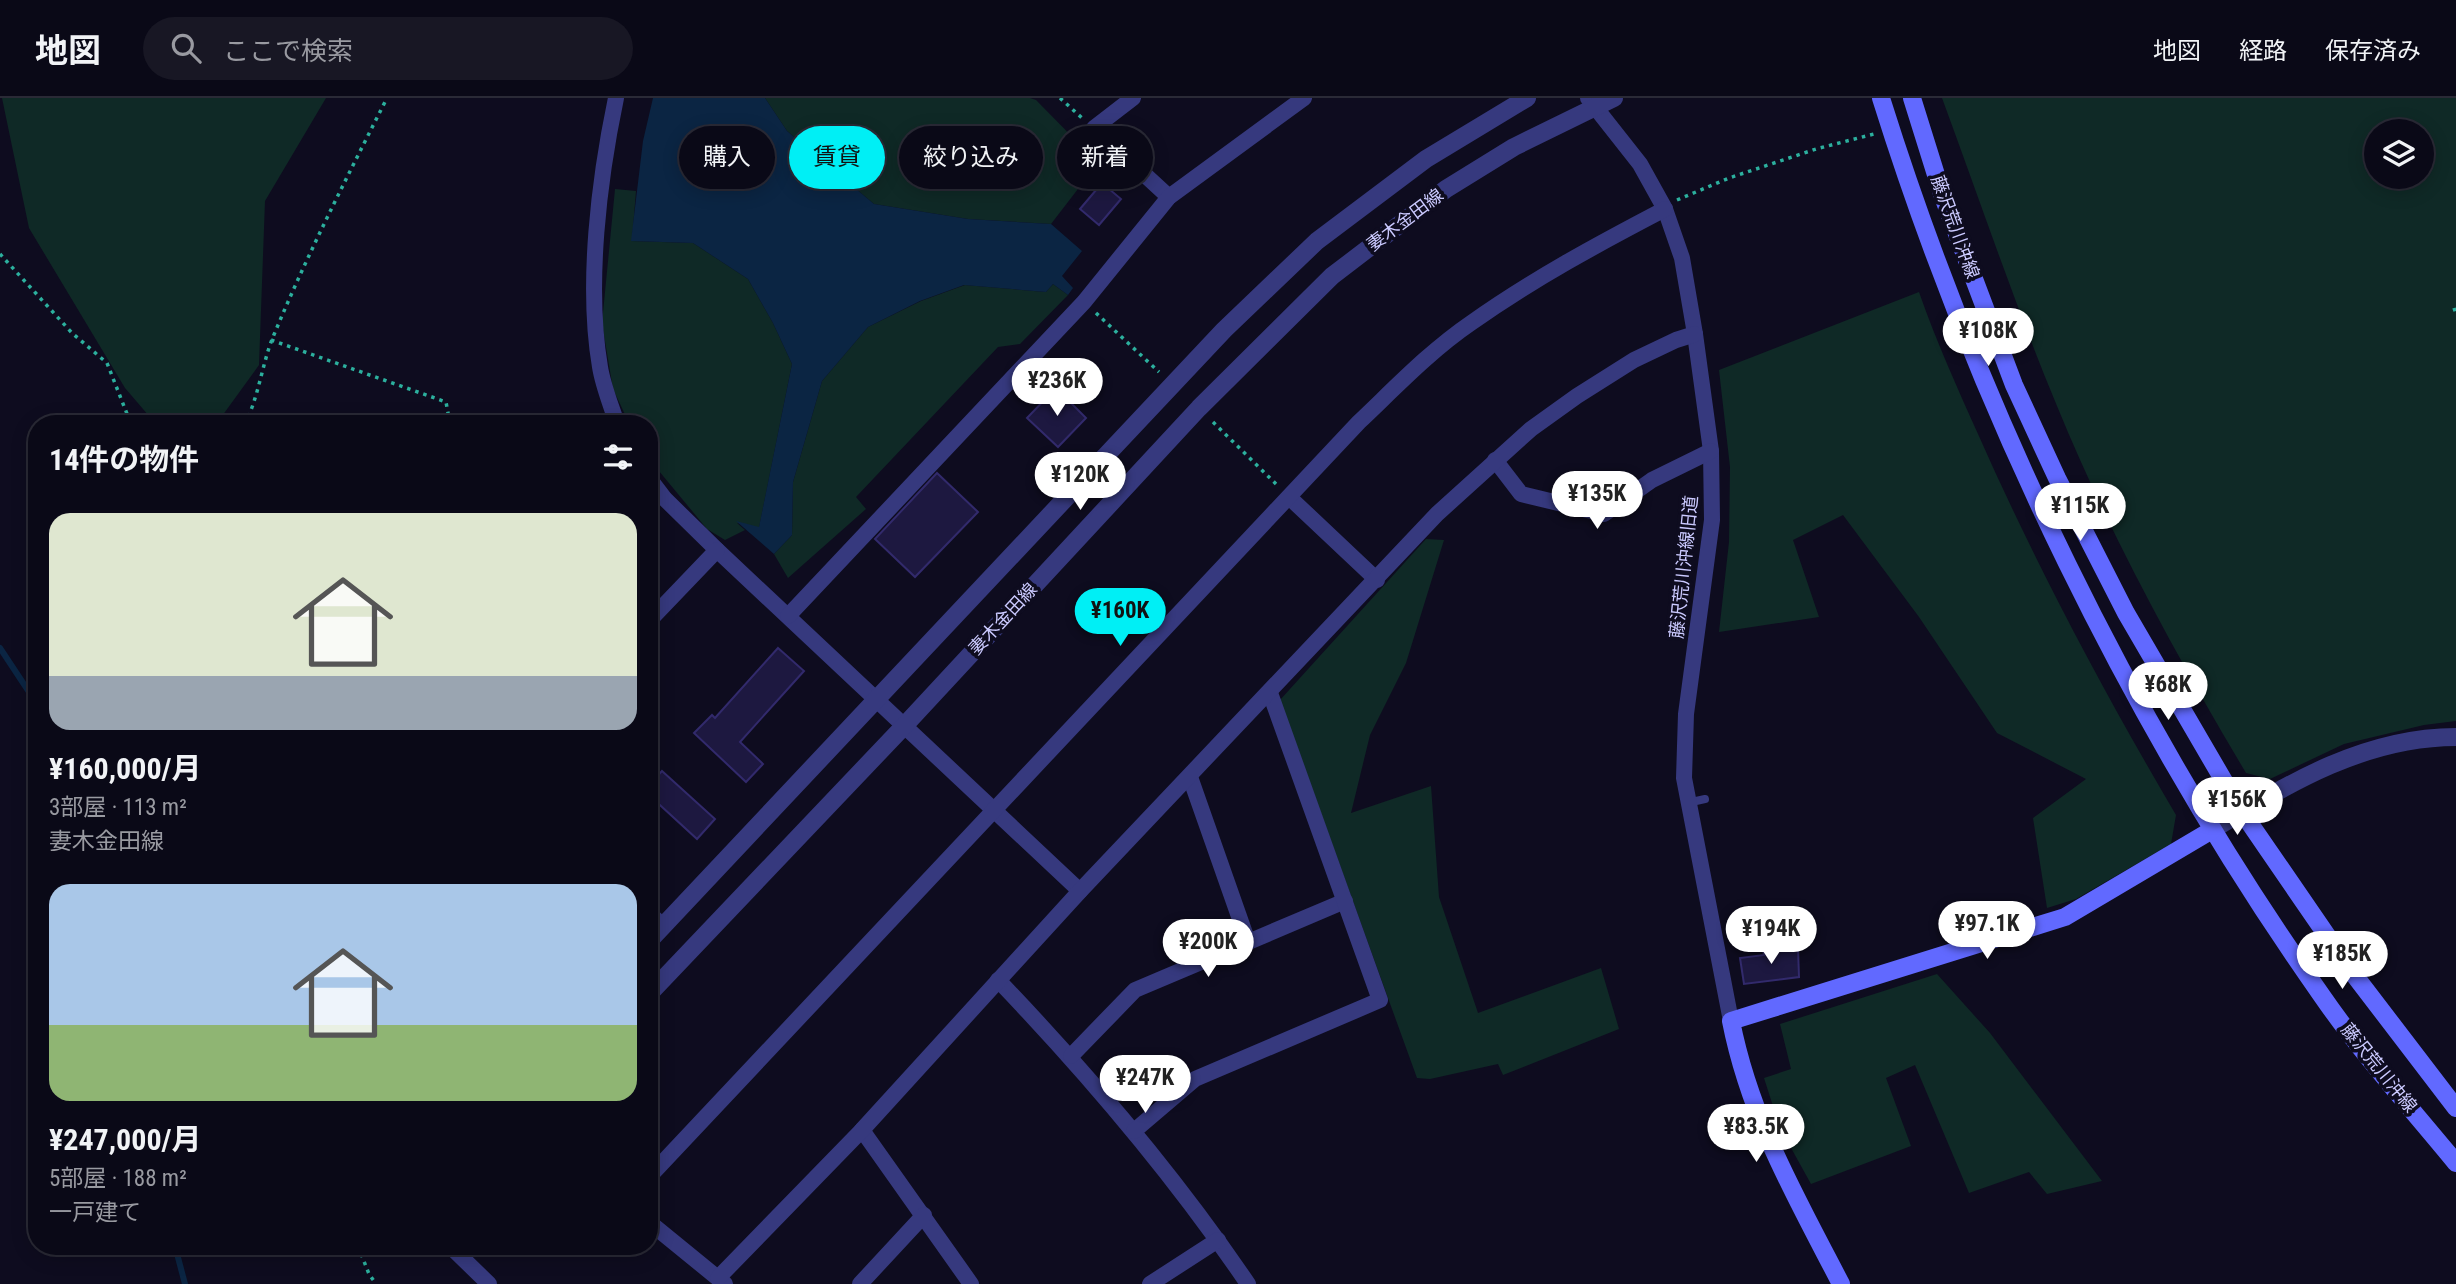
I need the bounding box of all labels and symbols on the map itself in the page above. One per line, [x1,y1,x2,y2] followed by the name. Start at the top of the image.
[1927,172,1984,281] street label: 藤沢荒川沖線
[1362,184,1447,255] street label: 妻木金田線
[1939,308,2037,368] pin: ¥108K
[1008,358,1106,418] pin: ¥236K
[1031,452,1129,512] pin: ¥120K
[1548,472,1646,531] pin: ¥135K
[2031,484,2129,543] pin: ¥115K
[1666,494,1701,640] street label: 藤沢荒川沖線旧道
[964,579,1041,659] street label: 妻木金田線
[1071,588,1169,648] pin: ¥160K
[2127,662,2209,722] pin: ¥68K
[2188,778,2286,837] pin: ¥156K
[1930,902,2044,961] pin: ¥97.1K
[1722,906,1820,966] pin: ¥194K
[1159,920,1257,979] pin: ¥200K
[2293,932,2391,991] pin: ¥185K
[2337,1019,2422,1116] street label: 藤沢荒川沖線
[1096,1056,1194,1115] pin: ¥247K
[1699,1104,1813,1164] pin: ¥83.5K

